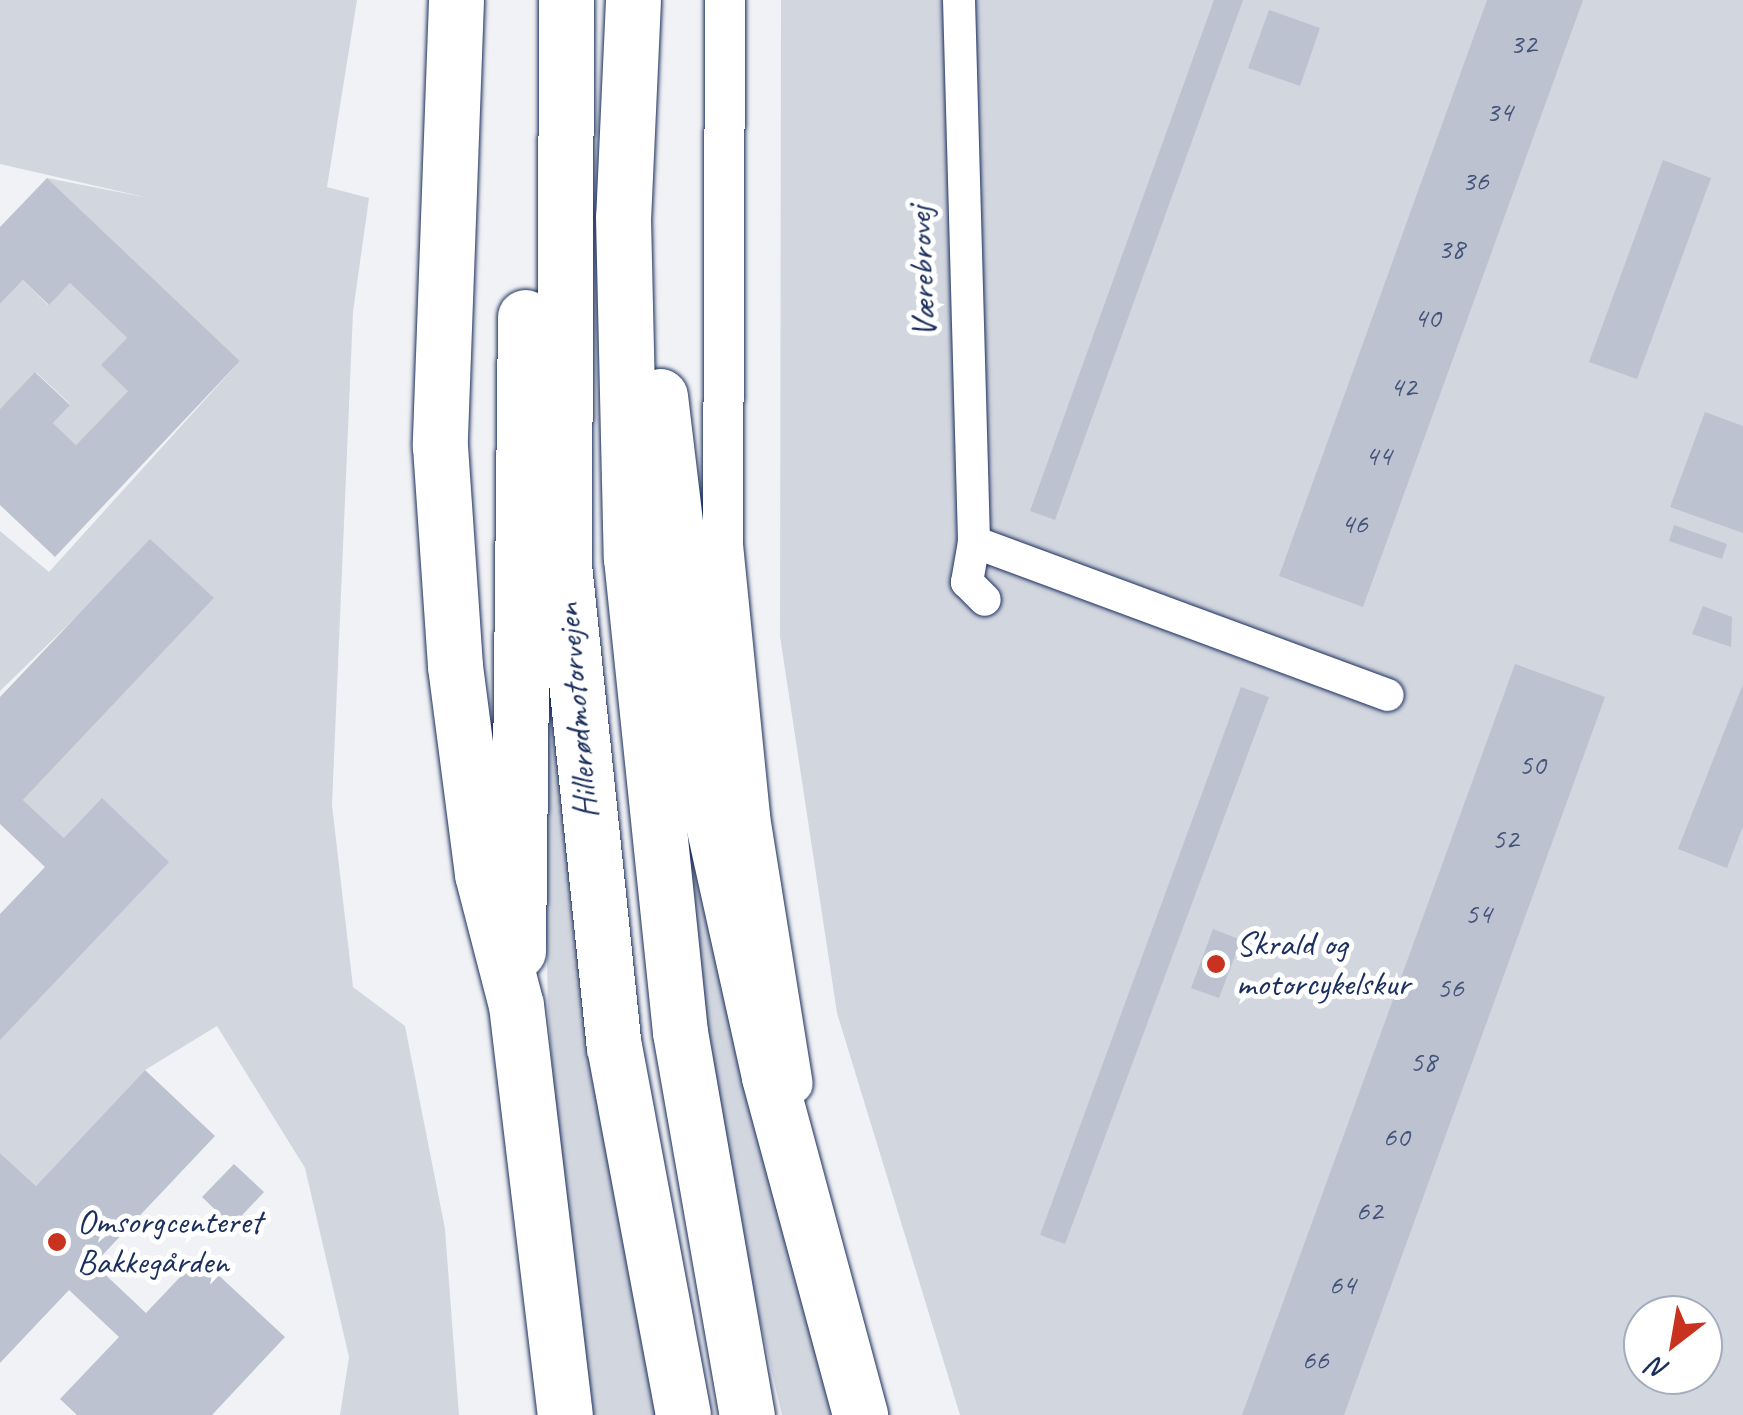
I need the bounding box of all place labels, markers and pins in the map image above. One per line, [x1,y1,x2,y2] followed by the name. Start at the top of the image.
[1236,923,1410,1005] place label: Skrald og motorcykelskur
[1205,953,1227,975] marker: Skrald og motorcykelskur
[77,1201,262,1283] place label: Omsorgcenteret Bakkegården
[46,1231,68,1253] marker: Omsorgcenteret Bakkegården

